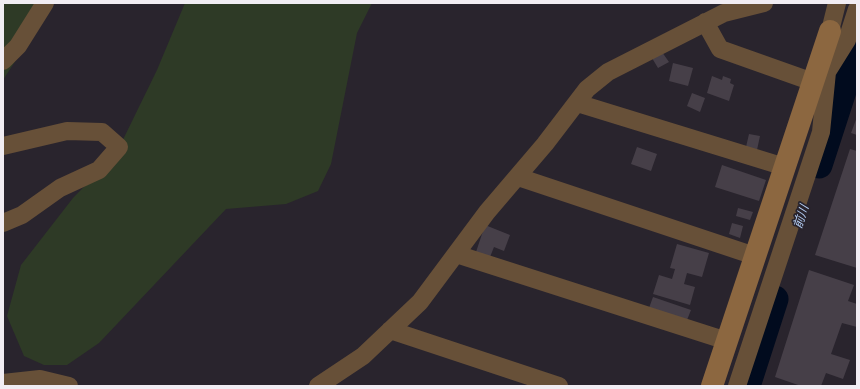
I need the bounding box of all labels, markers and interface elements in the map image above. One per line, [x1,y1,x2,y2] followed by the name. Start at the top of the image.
[791,203,813,231] water label: 前川

